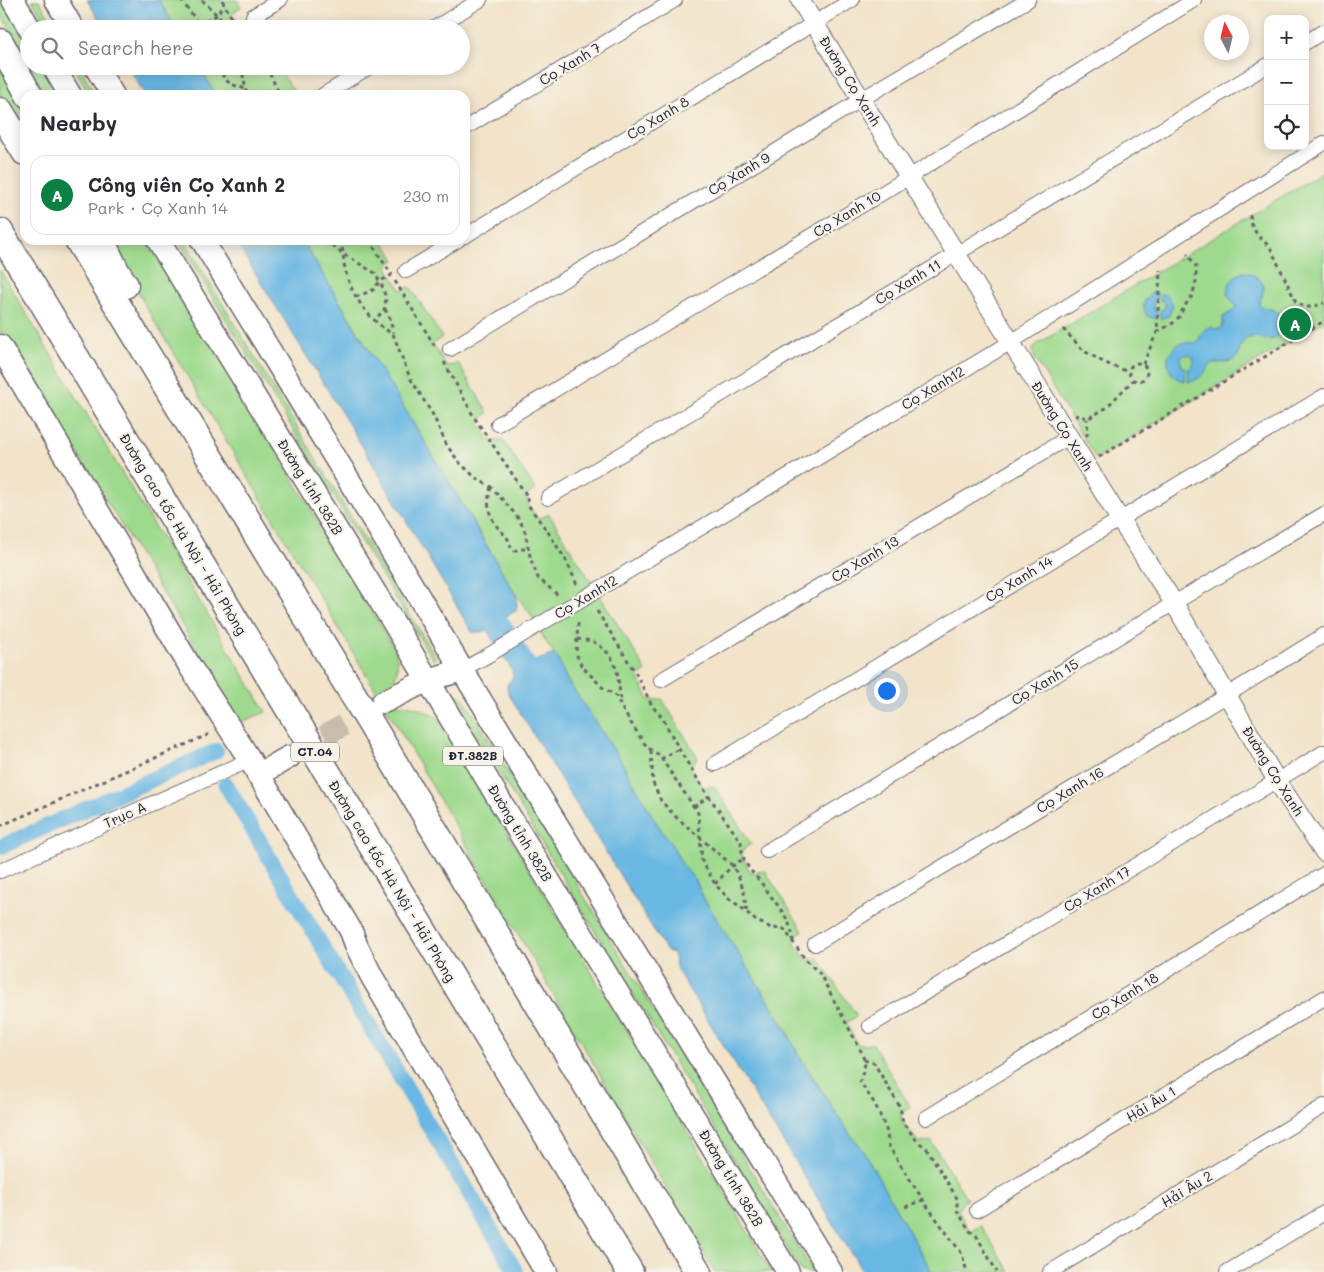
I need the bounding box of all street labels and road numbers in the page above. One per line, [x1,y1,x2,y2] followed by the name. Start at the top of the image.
[815,32,886,129] street label: Đường Cọ Xanh
[535,38,604,89] street label: Cọ Xanh 7
[623,92,692,144] street label: Cọ Xanh 8
[704,148,773,200] street label: Cọ Xanh 9
[809,186,884,241] street label: Cọ Xanh 10
[871,255,944,309] street label: Cọ Xanh 11
[898,361,968,414] street label: Cọ Xanh12
[1027,377,1098,474] street label: Đường Cọ Xanh
[115,429,251,638] street label: Đường cao tốc Hà Nội - Hải Phòng
[273,435,348,539] street label: Đường tỉnh 382B
[828,531,902,586] street label: Cọ Xanh 13
[982,551,1057,606] street label: Cọ Xanh 14
[551,570,621,623] street label: Cọ Xanh12
[1008,654,1082,709] street label: Cọ Xanh 15
[1238,722,1309,819] street label: Đường Cọ Xanh
[291,742,339,762] road number: CT.04
[443,746,503,766] road number: ĐT.382B
[1032,762,1107,817] street label: Cọ Xanh 16
[324,776,460,985] street label: Đường cao tốc Hà Nội - Hải Phòng
[484,781,557,885] street label: Đường tỉnh 382B
[100,797,149,832] street label: Trục A
[1060,861,1134,916] street label: Cọ Xanh 17
[1088,967,1162,1024] street label: Cọ Xanh 18
[1122,1081,1179,1126] street label: Hải Âu 1
[695,1126,768,1230] street label: Đường tỉnh 382B
[1158,1166,1216,1211] street label: Hải Âu 2

